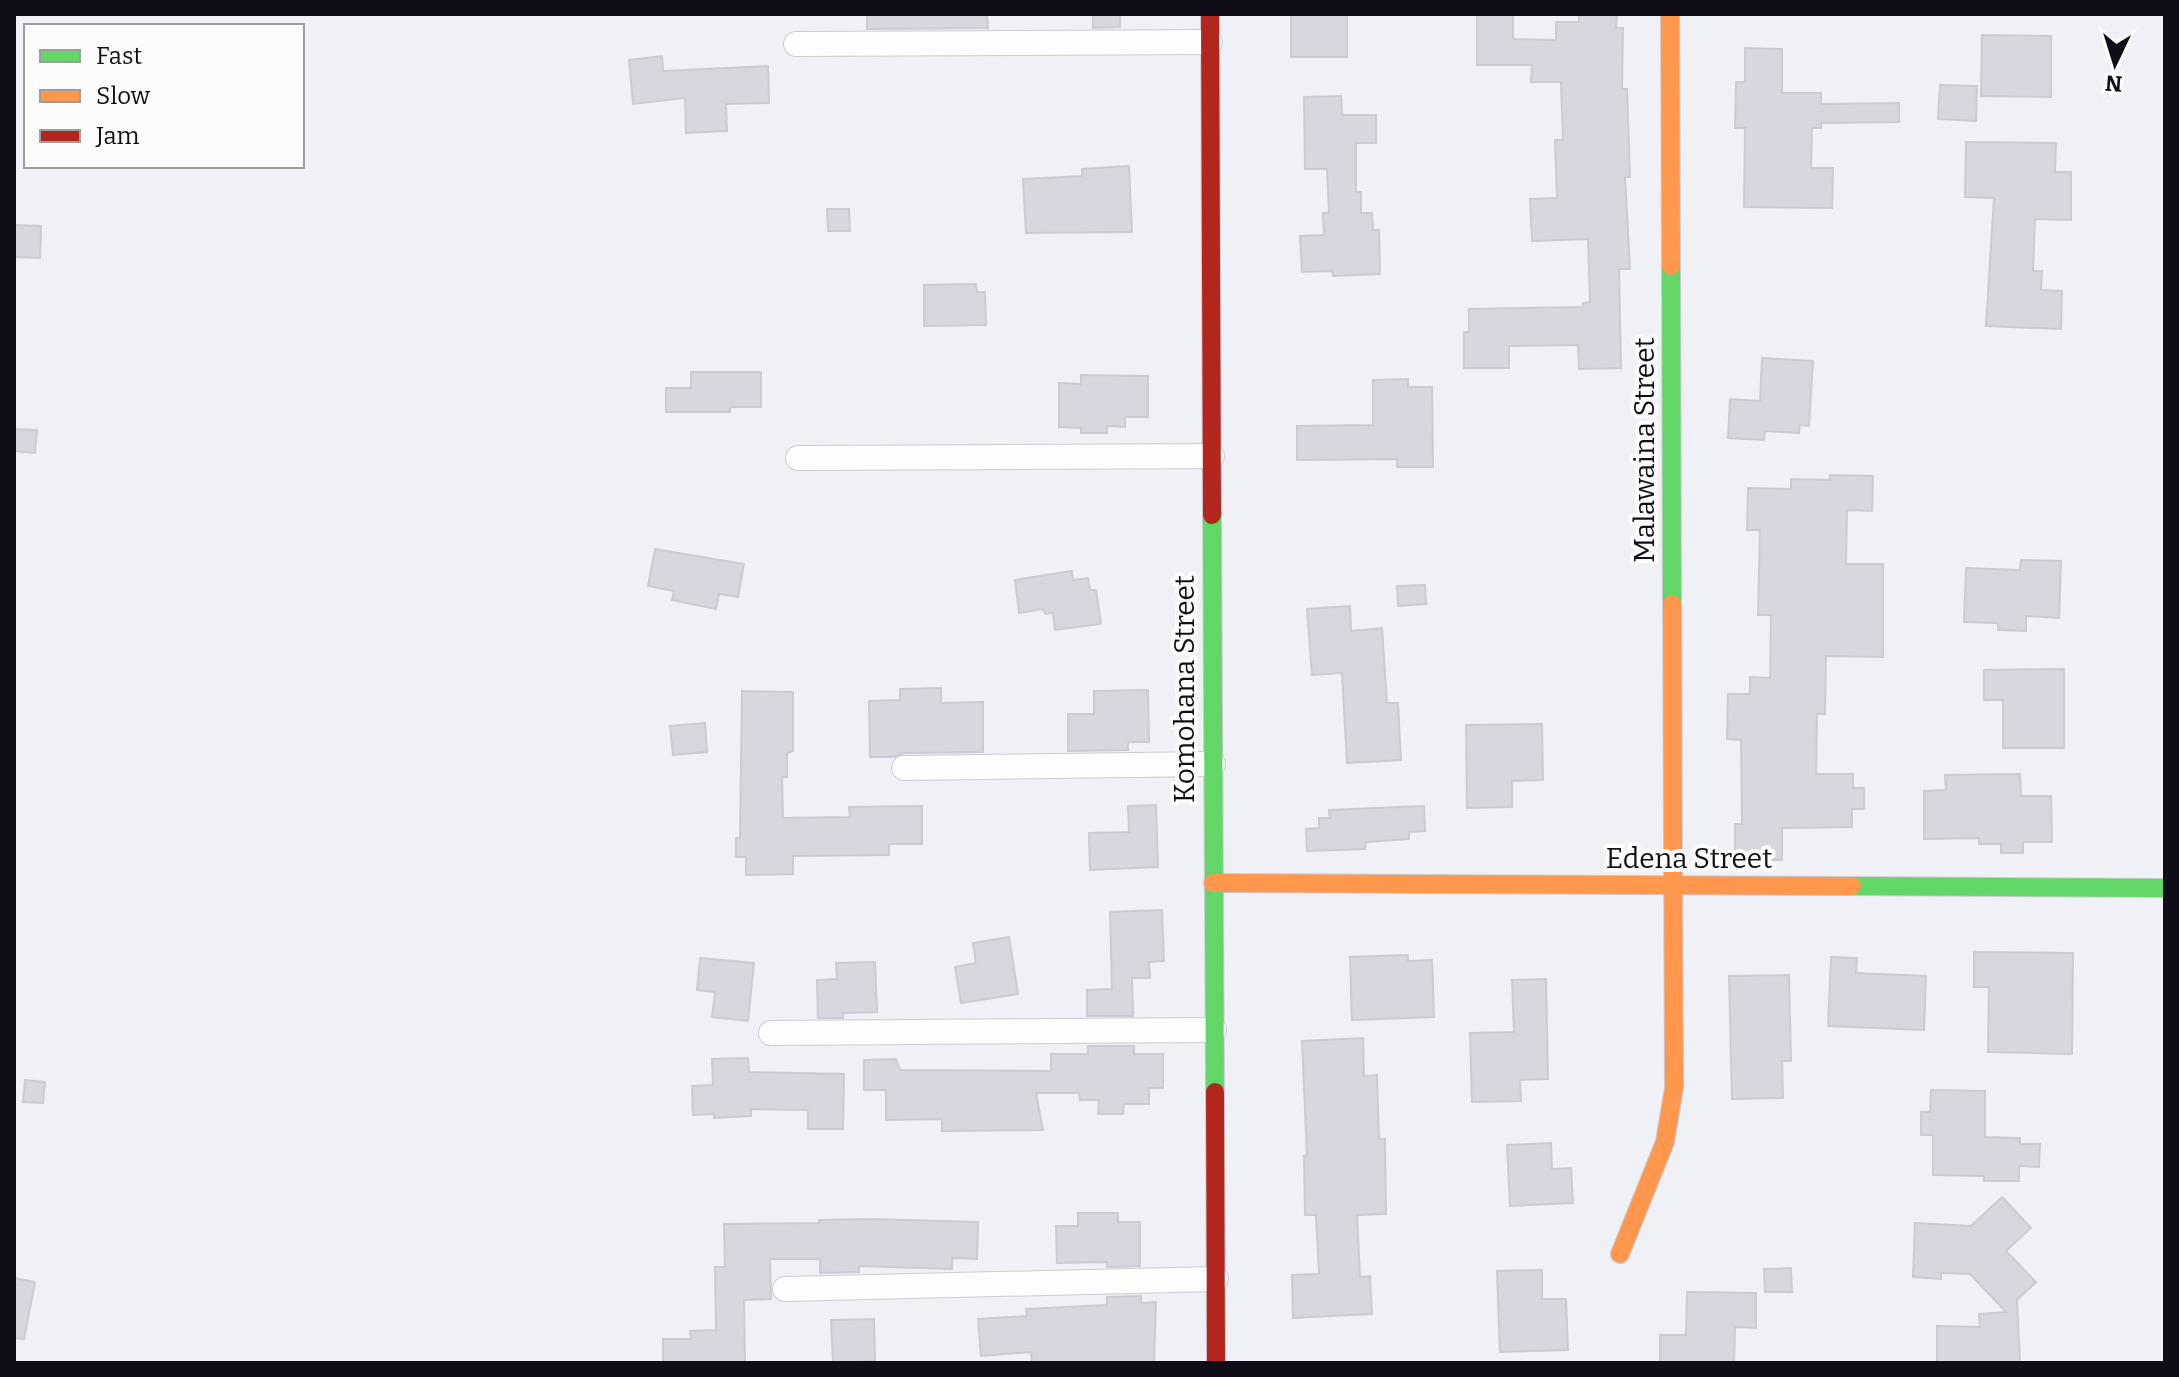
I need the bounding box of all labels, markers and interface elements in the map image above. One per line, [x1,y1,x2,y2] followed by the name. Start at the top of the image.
[24,24,304,168] legend
[2075,24,2155,104] north arrow
[96,42,142,70] text: Fast
[2104,69,2123,98] text: N
[96,82,151,110] text: Slow
[95,122,140,150] text: Jam
[1628,337,1661,563] street label: Malawaina Street
[1168,575,1201,803] street label: Komohana Street
[1606,842,1772,875] street label: Edena Street

